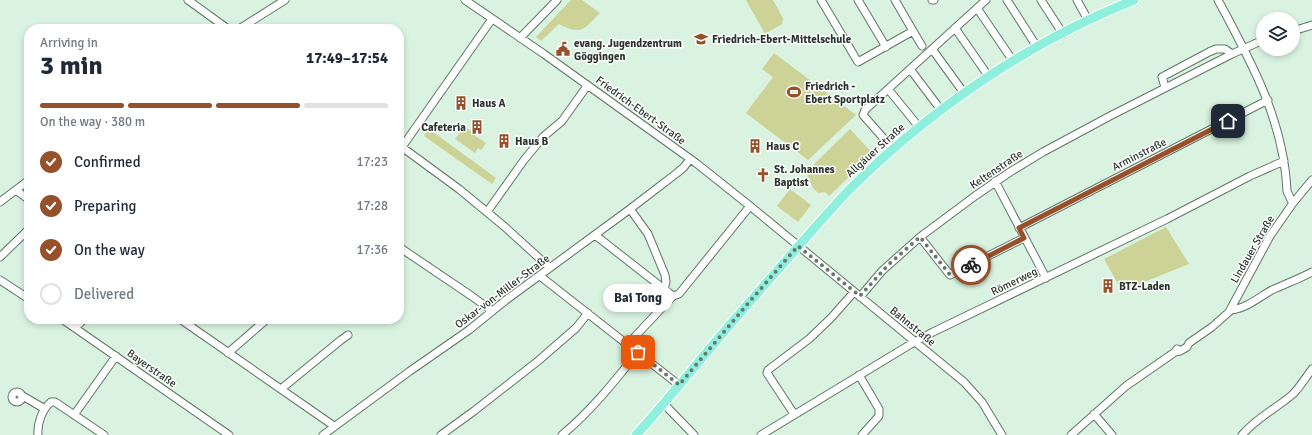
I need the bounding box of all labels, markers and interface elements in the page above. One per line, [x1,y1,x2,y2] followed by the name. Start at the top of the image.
[1256,12,1300,56] map controls
[1256,12,1300,56] button: layers
[693,31,709,47] school or university icon: Friedrich-Ebert-Mittelschule
[712,33,852,46] place label: Friedrich-Ebert-Mittelschule
[40,35,98,51] text: Arriving in
[574,37,682,63] place label: evang. Jugendzentrum Göggingen
[555,41,571,57] public building icon: evang. Jugendzentrum Göggingen
[306,49,388,67] text: 17:49–17:54
[40,50,103,82] text: 3 min
[593,73,688,147] street label: Friedrich-Ebert-Straße
[805,80,885,106] place label: Friedrich - Ebert Sportplatz
[786,84,802,100] sports icon: Friedrich - Ebert Sportplatz
[453,95,469,111] building icon: Haus A
[472,97,506,110] place label: Haus A
[1211,104,1245,138] pin
[1217,110,1239,132] icon: home
[40,114,145,130] text: On the way · 380 m
[469,119,485,135] building icon: Cafeteria
[421,121,466,134] place label: Cafeteria
[843,121,907,180] street label: Allgäuer Straße
[496,133,512,149] building icon: Haus B
[515,135,549,148] place label: Haus B
[1110,135,1169,174] street label: Arminstraße
[747,138,763,154] building icon: Haus C
[766,140,800,153] place label: Haus C
[967,147,1025,192] street label: Keltenstraße
[40,151,62,173] icon: check
[74,153,141,171] text: Confirmed
[356,154,388,170] text: 17:23
[774,163,835,189] place label: St. Johannes Baptist
[755,167,771,183] church icon: St. Johannes Baptist
[40,195,62,217] icon: check
[74,197,137,215] text: Preparing
[356,198,388,214] text: 17:28
[1228,213,1277,285] street label: Lindauer Straße
[40,239,62,261] icon: check
[74,241,145,259] text: On the way
[356,242,388,258] text: 17:36
[951,245,991,285] courier
[453,252,552,331] street label: Oskar-von-Miller-Straße
[960,254,982,276] icon: bike
[989,265,1040,298] street label: Römerweg
[1100,278,1116,294] building icon: BTZ-Laden
[1119,280,1170,293] place label: BTZ-Laden
[603,284,673,312] callout: Bai Tong
[74,285,134,303] text: Delivered
[614,290,662,306] text: Bai Tong
[887,304,938,349] street label: Bahnstraße
[621,335,655,369] pin
[627,341,649,363] icon: bag
[125,347,179,390] street label: Bayerstraße

